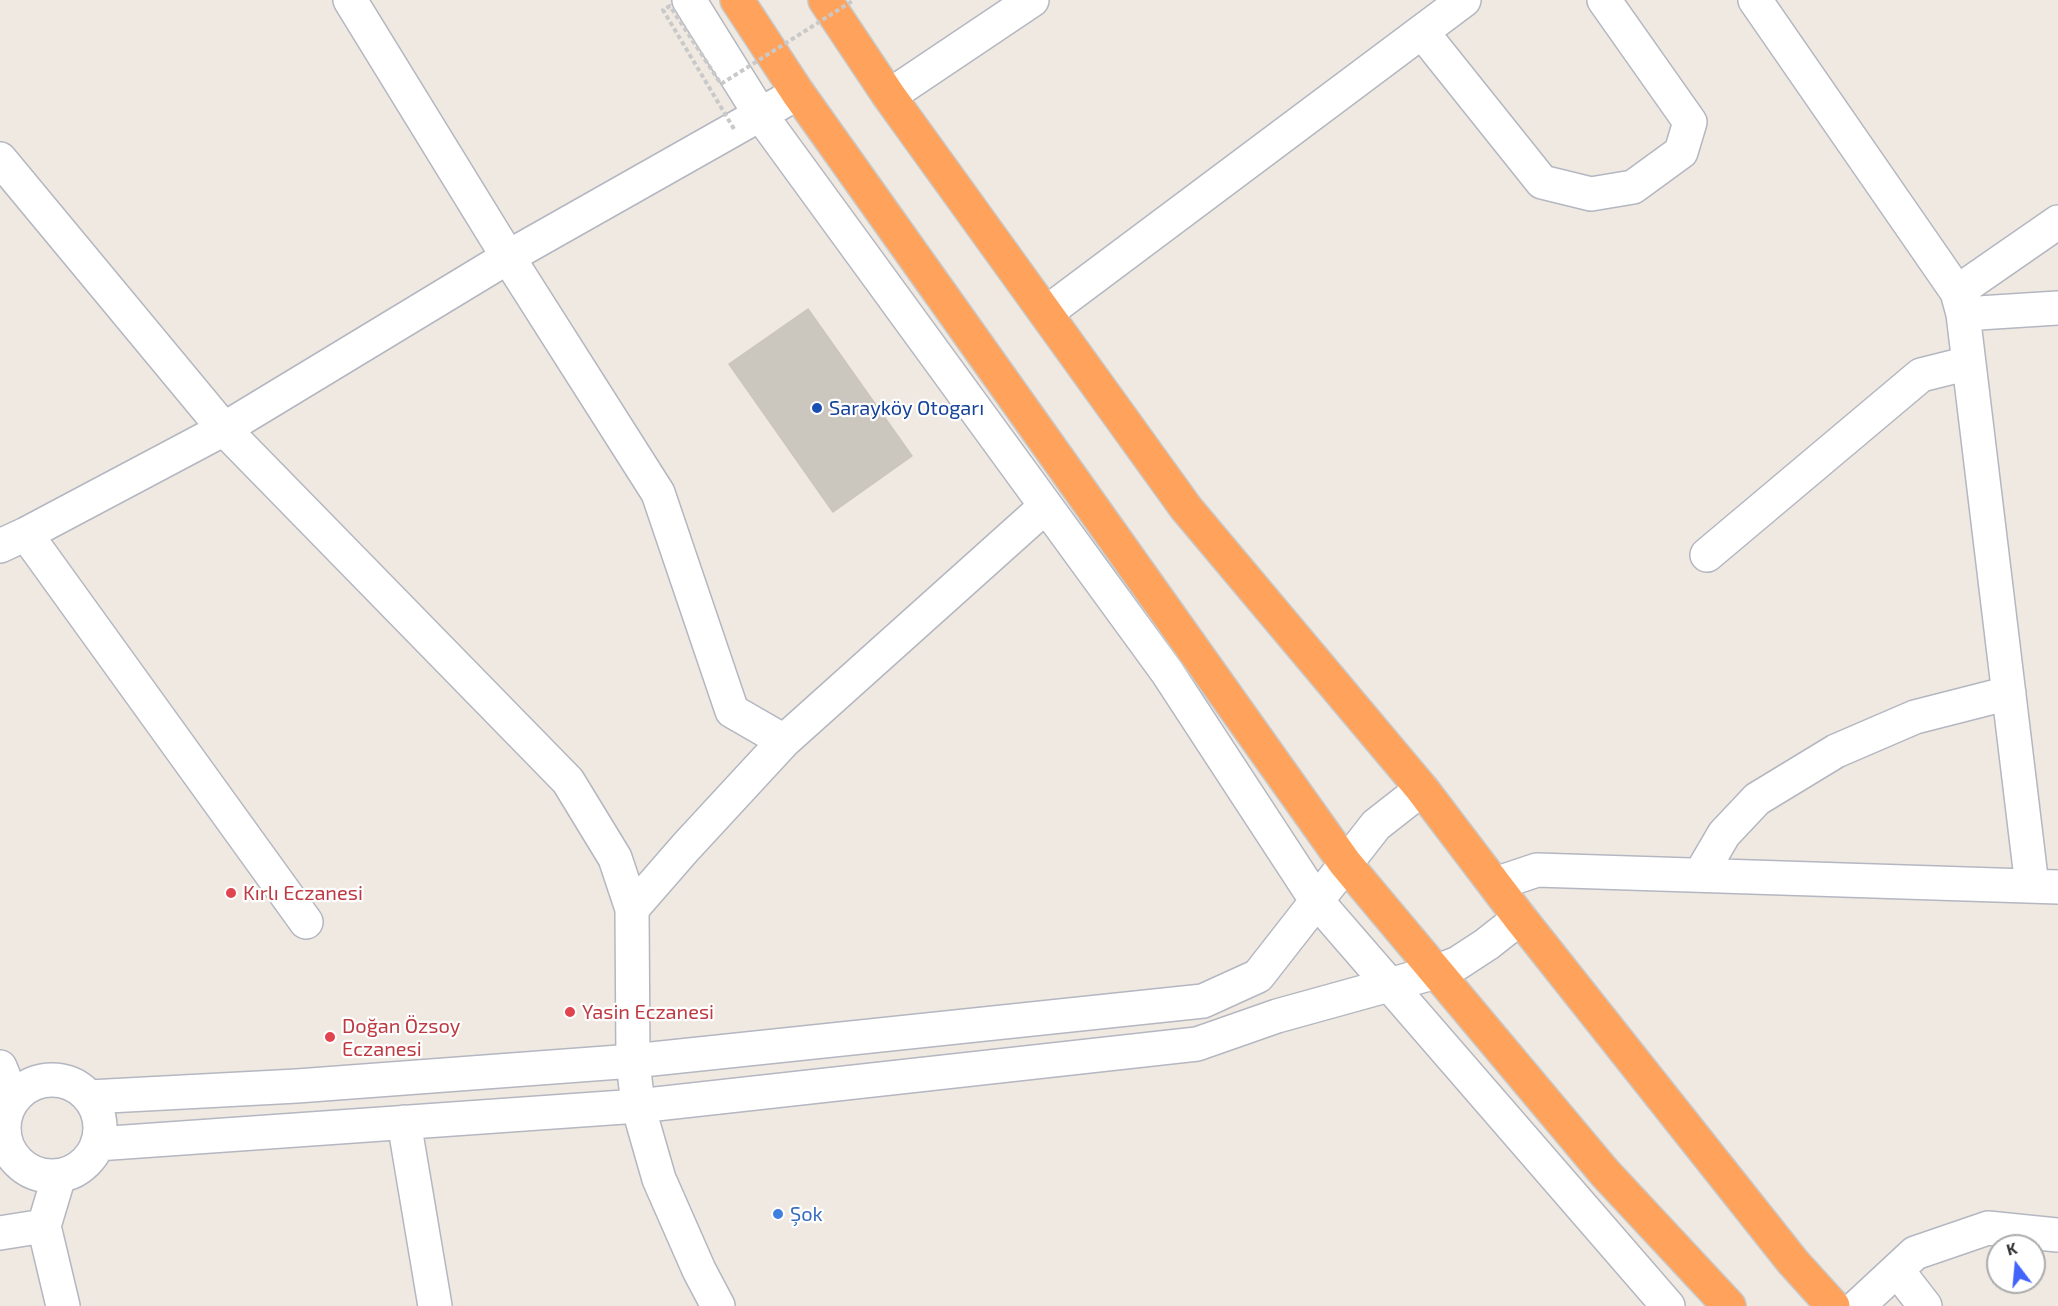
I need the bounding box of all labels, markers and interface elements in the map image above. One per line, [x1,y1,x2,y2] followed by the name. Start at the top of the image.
[829,396,984,420] place label: Sarayköy Otogarı
[810,401,824,415] marker: Sarayköy Otogarı
[243,881,363,905] place label: Kırlı Eczanesi
[224,886,238,900] marker: Kırlı Eczanesi
[582,1000,714,1024] place label: Yasin Eczanesi
[563,1005,577,1019] marker: Yasin Eczanesi
[342,1014,460,1061] place label: Doğan Özsoy Eczanesi
[323,1030,337,1044] marker: Doğan Özsoy Eczanesi
[790,1202,823,1226] place label: Şok
[771,1207,785,1221] marker: Şok
[1986,1234,2046,1294] north arrow
[2004,1238,2019,1259] text: K

